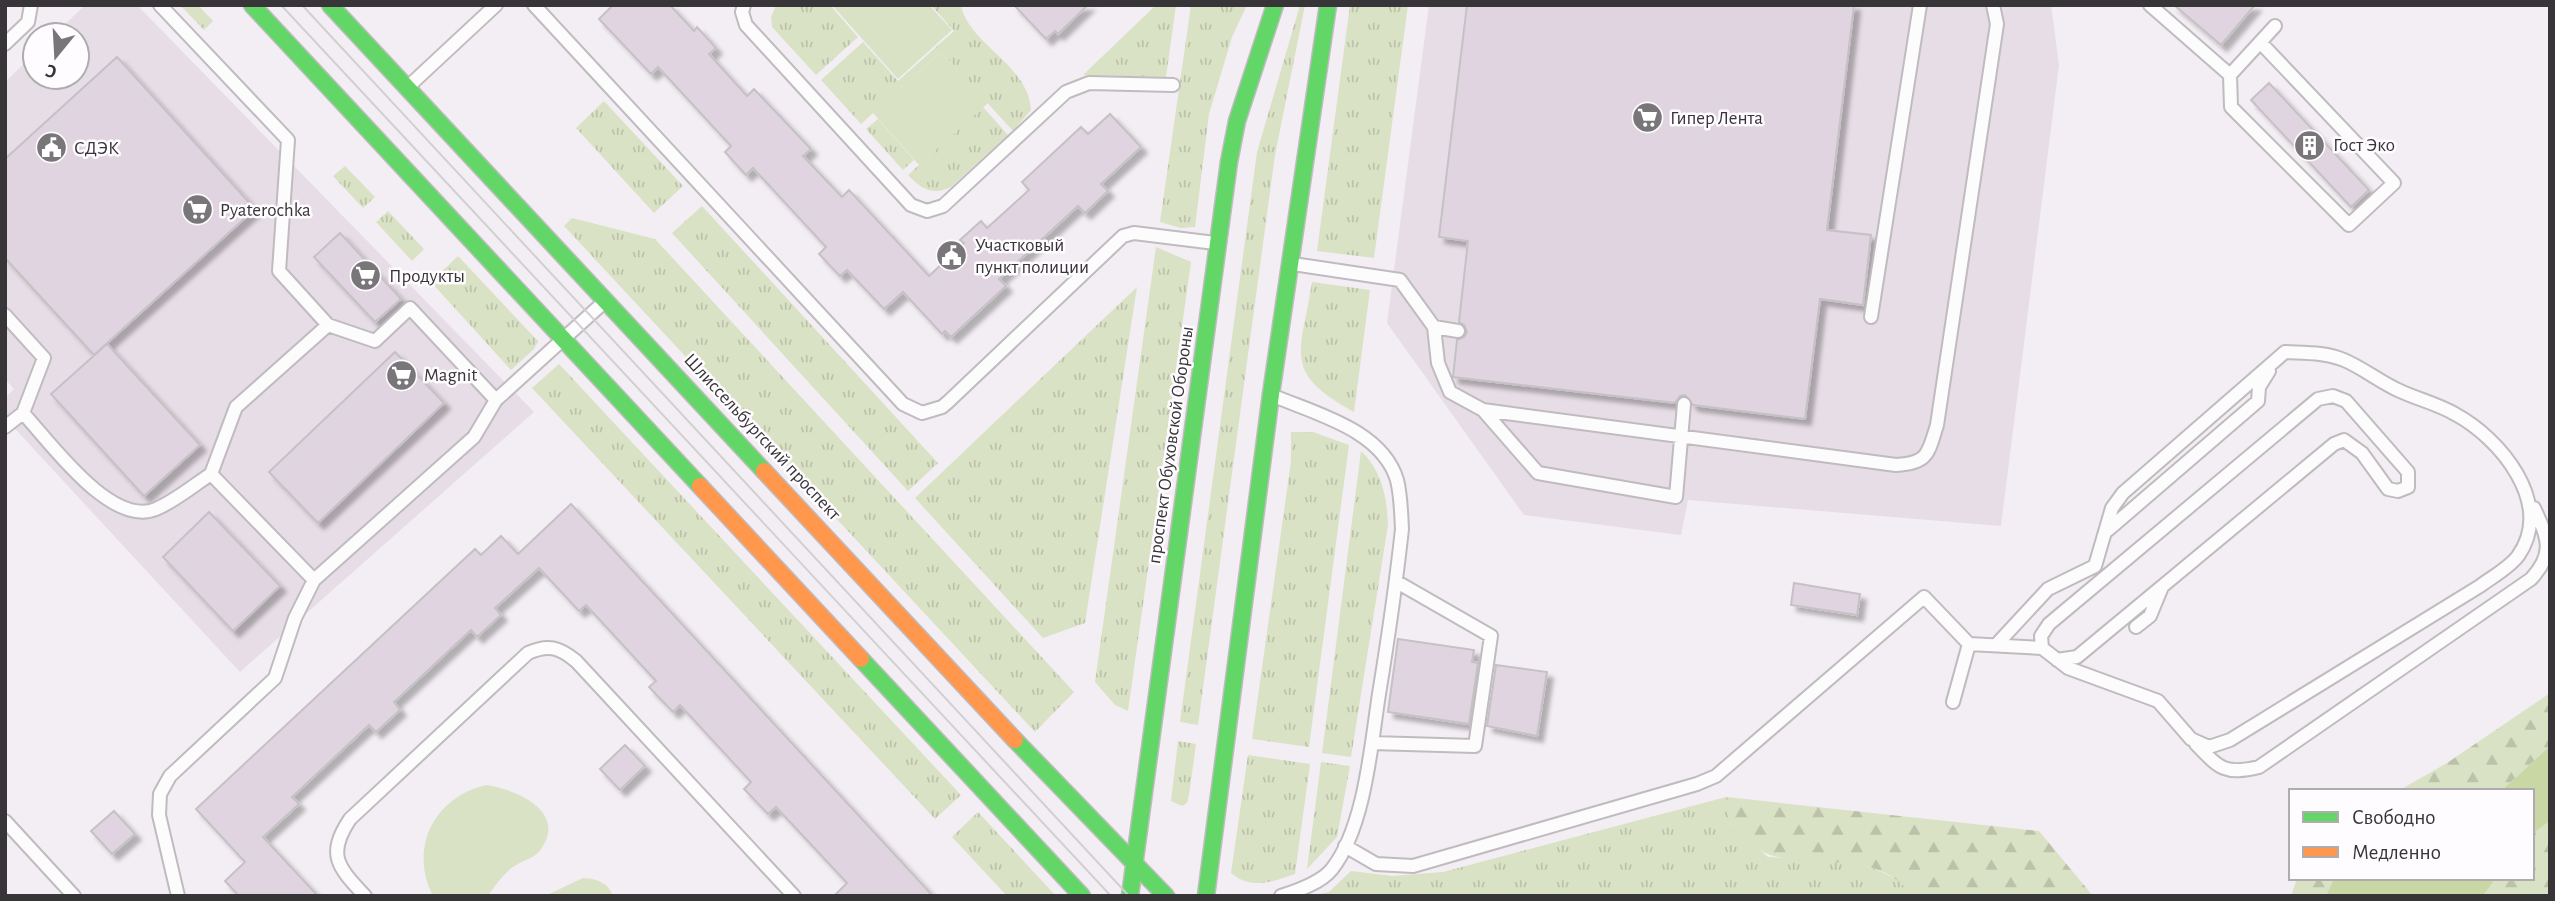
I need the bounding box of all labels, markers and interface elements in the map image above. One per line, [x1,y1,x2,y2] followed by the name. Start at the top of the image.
[21,21,91,91] north arrow
[43,60,59,81] text: С
[1630,101,1664,135] supermarket icon: Гипер Лента
[1670,109,1763,128] place label: Гипер Лента
[2293,128,2327,162] building icon: Гост Эко
[34,131,68,165] public building icon: СДЭК
[2333,136,2395,155] place label: Гост Эко
[74,139,119,158] place label: СДЭК
[180,193,214,227] supermarket icon: Pyaterochka
[220,201,311,220] place label: Pyaterochka
[975,236,1089,277] place label: Участковый пункт полиции
[935,239,969,273] public building icon: Участковый пункт полиции
[349,259,383,293] supermarket icon: Продукты
[389,267,465,286] place label: Продукты
[1145,325,1197,565] street label: проспект Обуховской Обороны
[680,350,844,524] street label: Шлиссельбургский проспект
[384,358,418,392] supermarket icon: Magnit
[424,366,477,385] place label: Magnit
[2289,789,2534,880] legend
[2352,807,2436,828] text: Свободно
[2352,842,2441,863] text: Медленно

